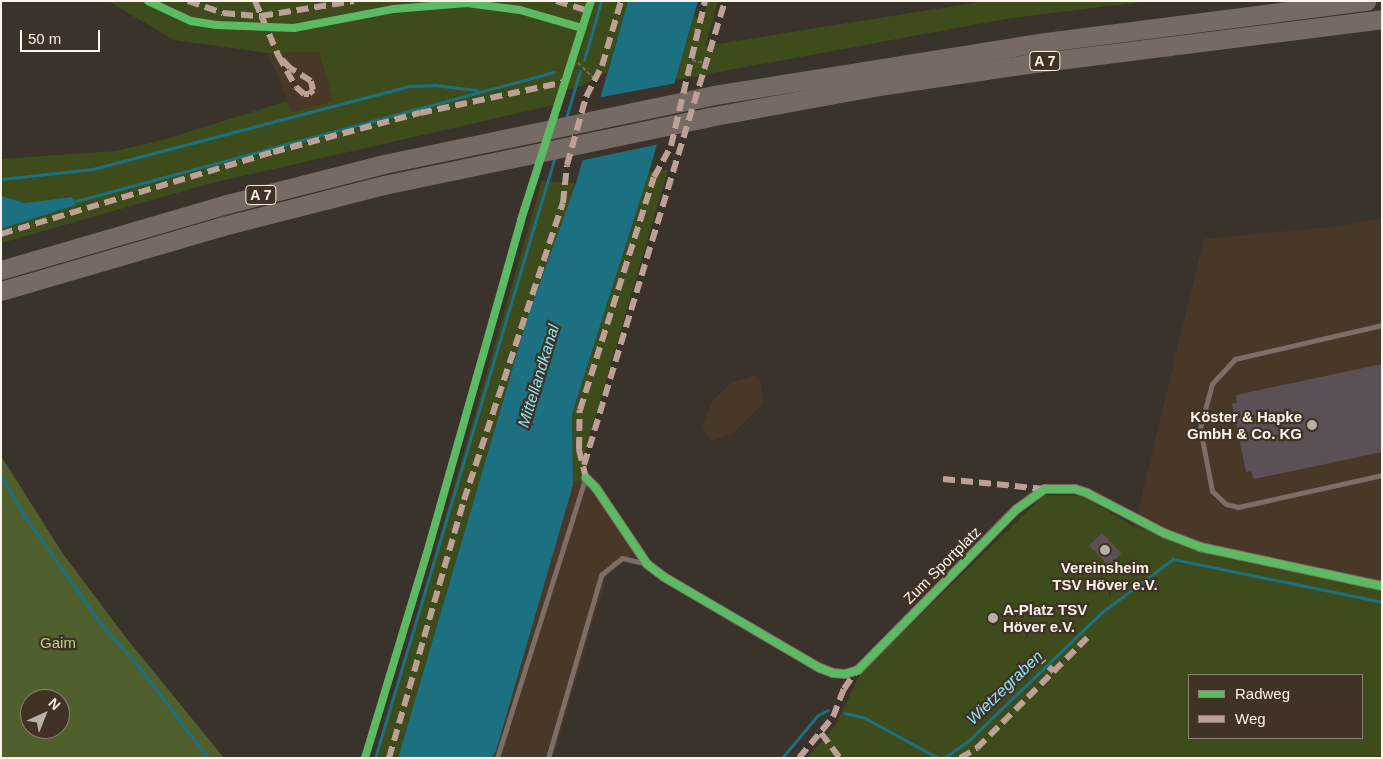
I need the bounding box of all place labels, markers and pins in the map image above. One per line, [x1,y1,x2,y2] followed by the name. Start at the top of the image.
[1187,407,1302,442] place label: Köster & Hapke GmbH & Co. KG
[1306,419,1318,431] marker: Köster & Hapke GmbH & Co. KG
[1099,544,1111,556] marker: Vereinsheim TSV Höver e.V.
[1052,558,1158,593] place label: Vereinsheim TSV Höver e.V.
[1003,600,1087,635] place label: A-Platz TSV Höver e.V.
[987,612,999,624] marker: A-Platz TSV Höver e.V.

